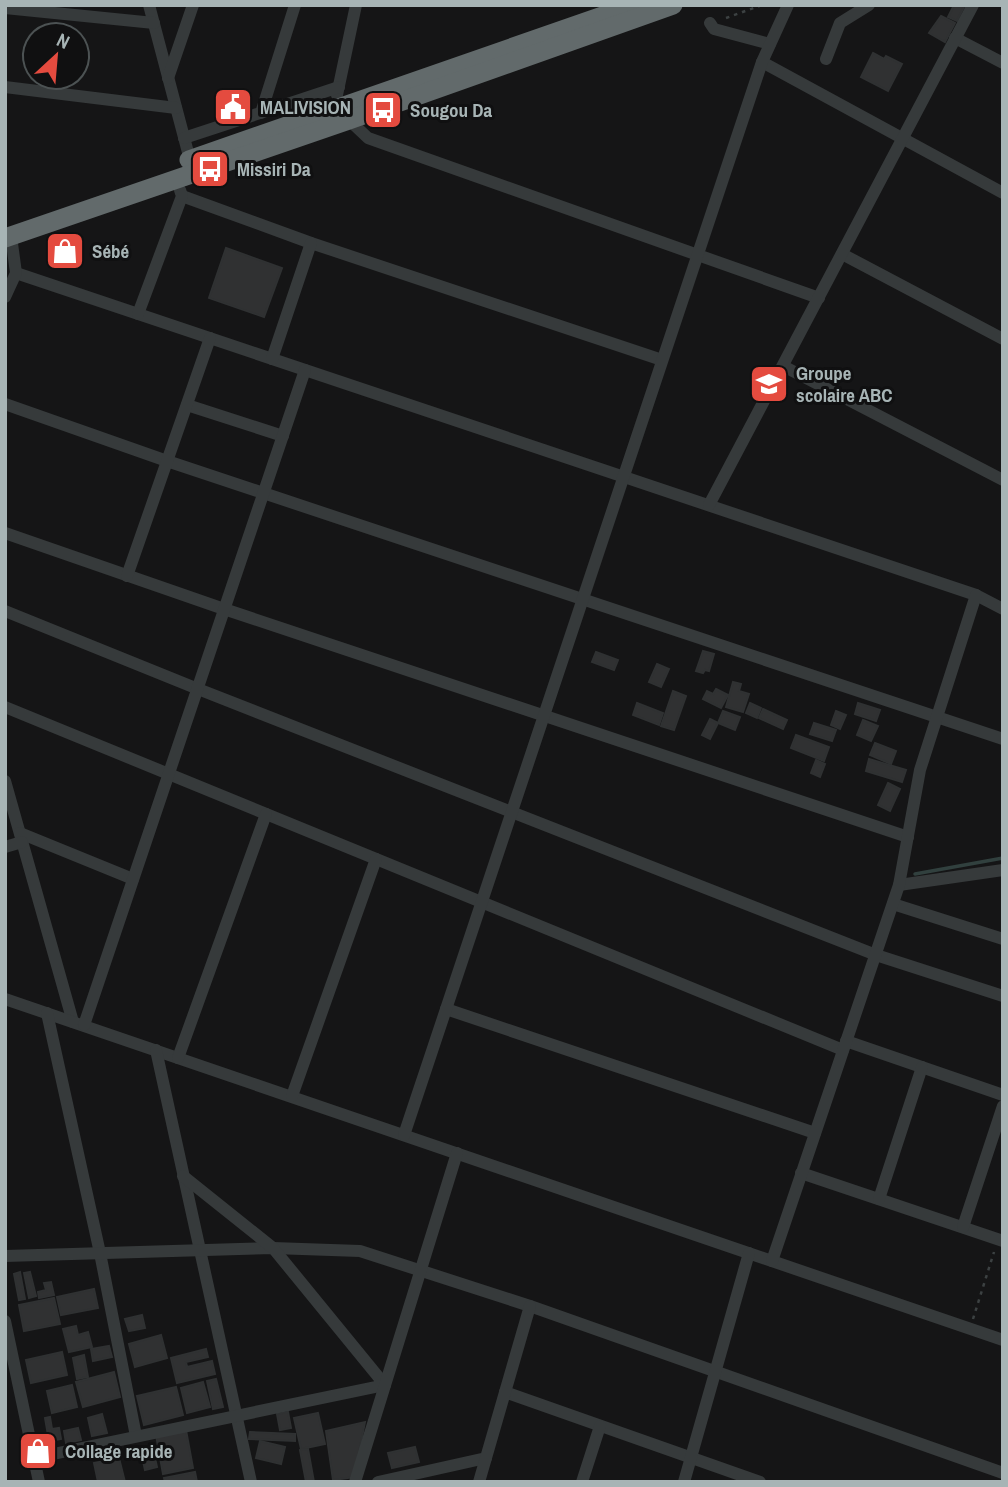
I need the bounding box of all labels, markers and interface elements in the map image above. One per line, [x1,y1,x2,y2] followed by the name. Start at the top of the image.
[21,21,91,91] north arrow
[53,27,74,55] text: N
[212,86,254,128] public building icon: MALIVISION
[362,89,404,131] bus stop icon: Sougou Da
[260,94,351,120] place label: MALIVISION
[410,97,493,123] place label: Sougou Da
[189,148,231,190] bus stop icon: Missiri Da
[237,156,311,182] place label: Missiri Da
[44,230,86,272] shop icon: Sébé
[92,238,130,264] place label: Sébé
[796,360,892,408] place label: Groupe scolaire ABC
[748,363,790,405] school or university icon: Groupe scolaire ABC
[17,1430,59,1472] shop icon: Collage rapide
[65,1438,173,1464] place label: Collage rapide

